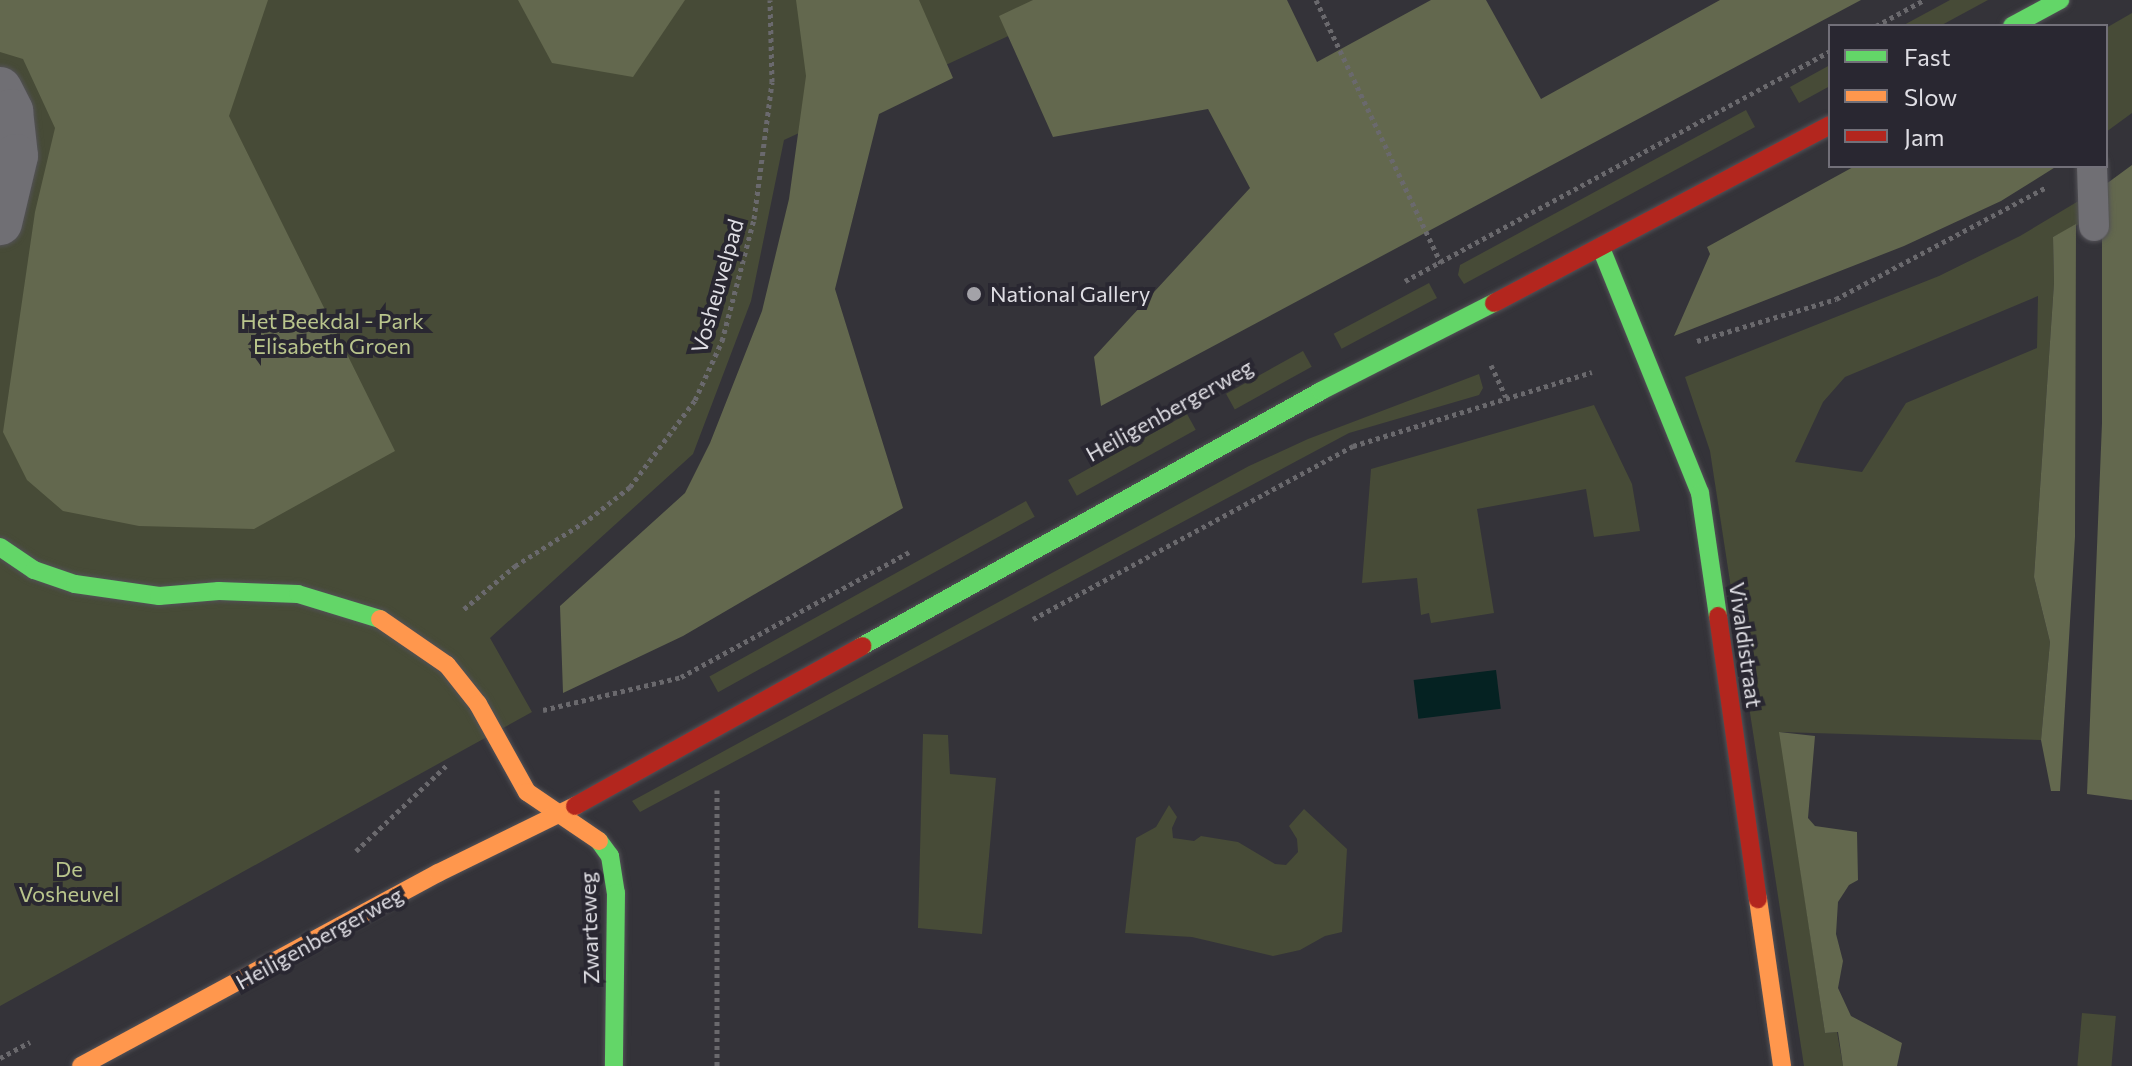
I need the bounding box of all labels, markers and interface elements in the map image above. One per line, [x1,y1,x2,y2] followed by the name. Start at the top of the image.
[1828,24,2108,168] legend
[1904,42,1951,71] text: Fast
[1904,82,1957,111] text: Slow
[1904,122,1944,151] text: Jam
[685,216,749,356] street label: Vosheuvelpad
[990,281,1150,307] place label: National Gallery
[965,285,983,303] marker: National Gallery
[240,307,424,358] park label: Het Beekdal - Park Elisabeth Groen
[1081,353,1257,467] street label: Heiligenbergerweg
[1724,580,1768,710] street label: Vivaldistraat
[18,855,120,906] park label: De Vosheuvel
[574,871,604,985] street label: Zwarteweg
[231,881,407,995] street label: Heiligenbergerweg

